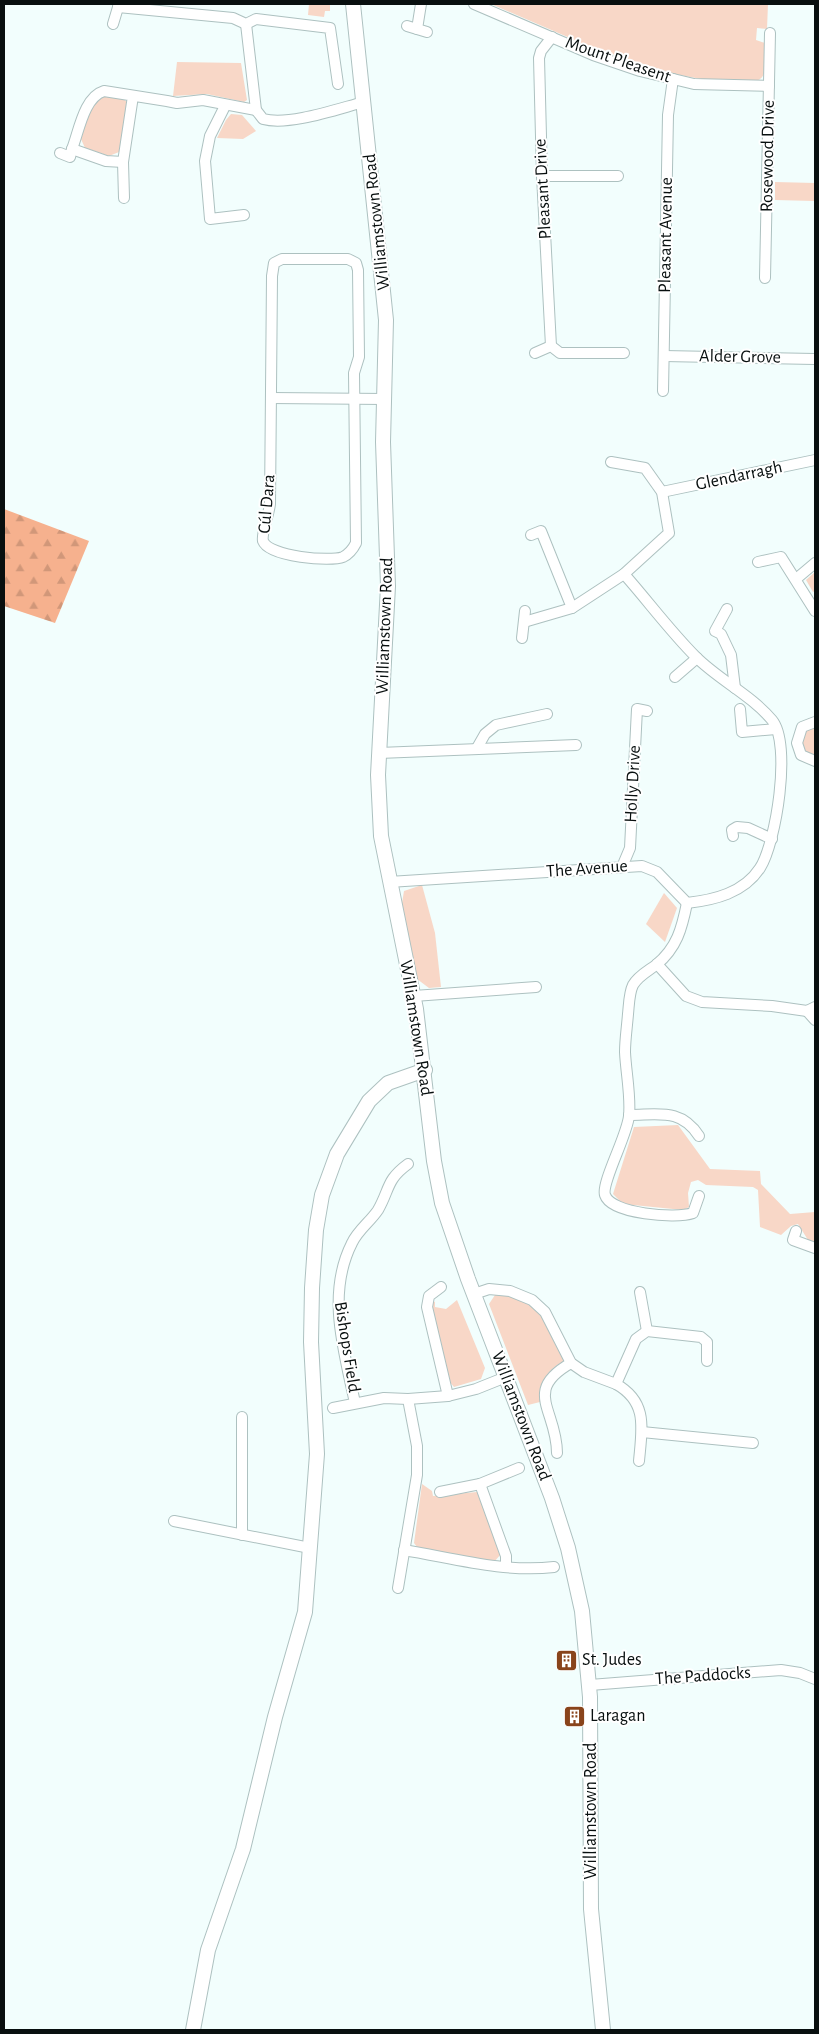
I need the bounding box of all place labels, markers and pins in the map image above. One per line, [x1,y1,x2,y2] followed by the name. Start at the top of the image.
[554,1648,578,1672] building icon: St. Judes
[582,1651,642,1669] place label: St. Judes
[562,1704,586,1728] building icon: Laragan
[590,1707,646,1725] place label: Laragan

